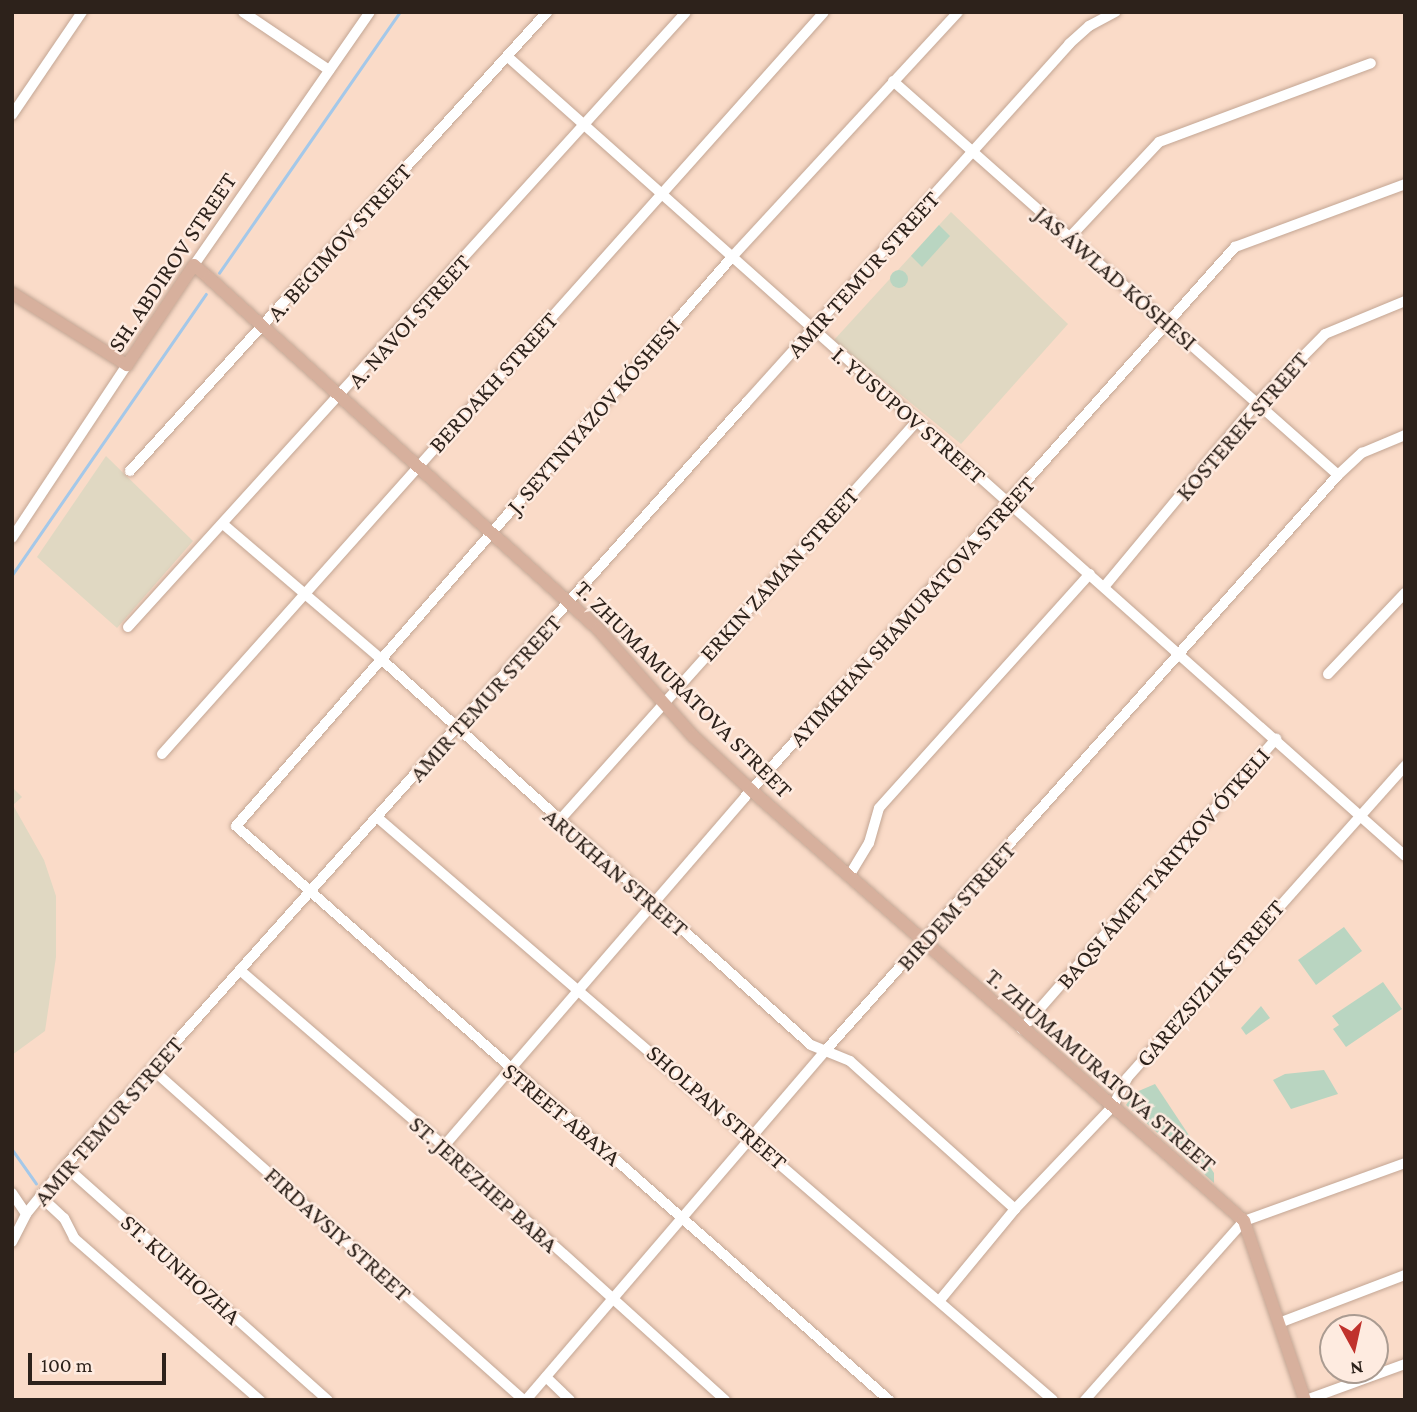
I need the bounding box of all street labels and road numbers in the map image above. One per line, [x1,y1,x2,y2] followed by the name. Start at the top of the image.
[260,157,418,327] street label: A. BEGIMOV STREET
[101,167,243,357] street label: SH. ABDIROV STREET
[781,185,945,363] street label: AMIR TEMUR STREET
[1029,200,1203,356] street label: JAS ÁWLAD KÓSHESI
[341,248,477,394] street label: A. NAVOI STREET
[422,306,564,458] street label: BERDAKH STREET
[500,313,686,519] street label: J. SEYTNIYAZOV KÓSHESI
[826,340,992,490] street label: I. YUSUPOV STREET
[1169,346,1315,506] street label: KOSTEREK STREET
[783,470,1041,752] street label: AYIMKHAN SHAMURATOVA STREET
[693,481,865,667] street label: ERKIN ZAMAN STREET
[569,574,799,804] street label: T. ZHUMAMURATOVA STREET
[403,609,567,787] street label: AMIR TEMUR STREET
[1050,741,1276,995] street label: BAQSI ÁMET TARIYXOV ÓTKELI
[538,801,694,943] street label: ARUKHAN STREET
[891,836,1021,976] street label: BIRDEM STREET
[1129,893,1291,1073] street label: GAREZSIZLIK STREET
[980,962,1222,1178] street label: T. ZHUMAMURATOVA STREET
[27,1031,189,1211] street label: AMIR TEMUR STREET
[641,1038,793,1176] street label: SHOLPAN STREET
[497,1056,627,1172] street label: STREET ABAYA
[403,1109,565,1259] street label: ST. JEREZHEP BABA
[259,1161,417,1307] street label: FIRDAVSIY STREET
[115,1208,247,1330] street label: ST. KUNHOZHA

